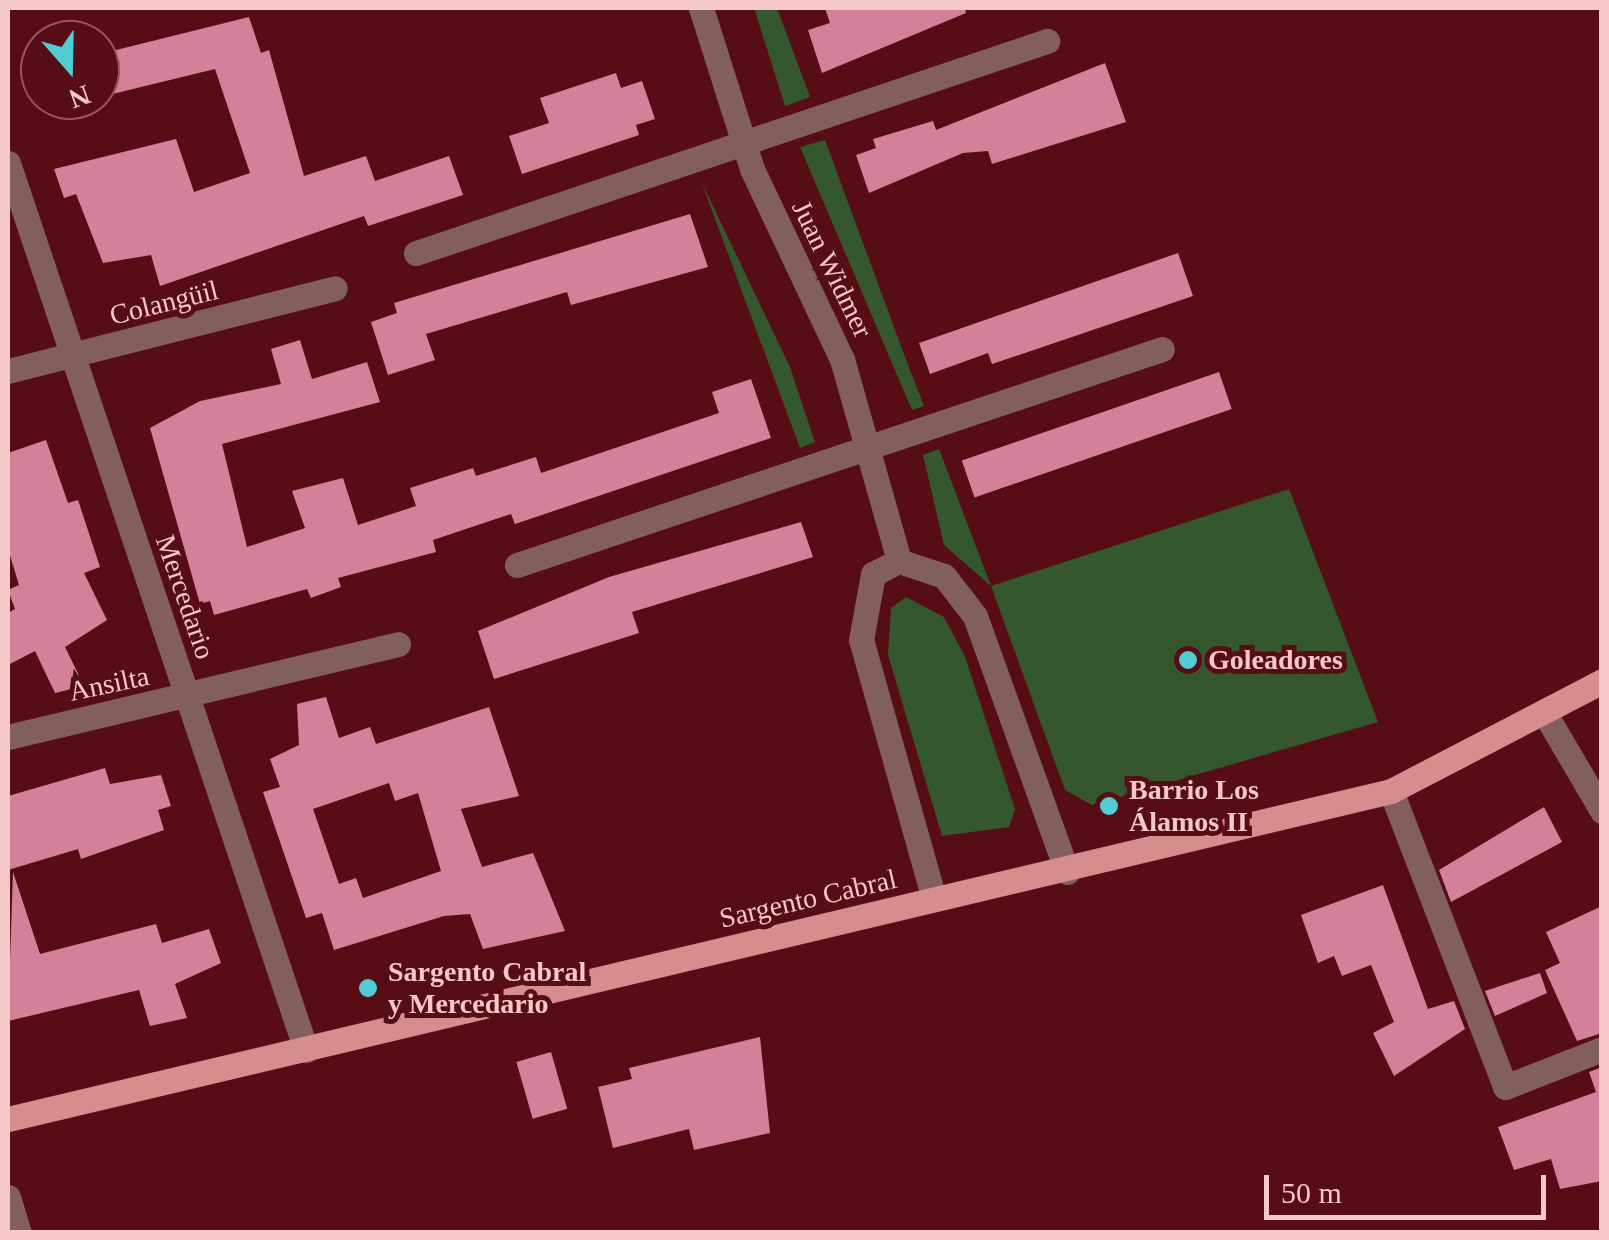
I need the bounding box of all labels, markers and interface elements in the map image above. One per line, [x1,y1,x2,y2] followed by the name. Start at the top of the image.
[20,20,120,120] north arrow
[65,79,95,115] text: N
[784,195,880,343] street label: Juan Widmer
[106,273,222,333] street label: Colangüil
[148,531,222,663] street label: Mercedario
[1208,643,1343,677] place label: Goleadores
[1177,649,1199,671] marker: Goleadores
[66,659,152,709] street label: Ansilta
[1129,773,1259,839] place label: Barrio Los Álamos II
[1098,795,1120,817] marker: Barrio Los Álamos II
[716,862,900,936] street label: Sargento Cabral
[388,955,586,1021] place label: Sargento Cabral y Mercedario
[357,977,379,999] marker: Sargento Cabral y Mercedario
[1269,1155,1552,1217] scale bar
[1281,1176,1342,1209] text: 50 m

